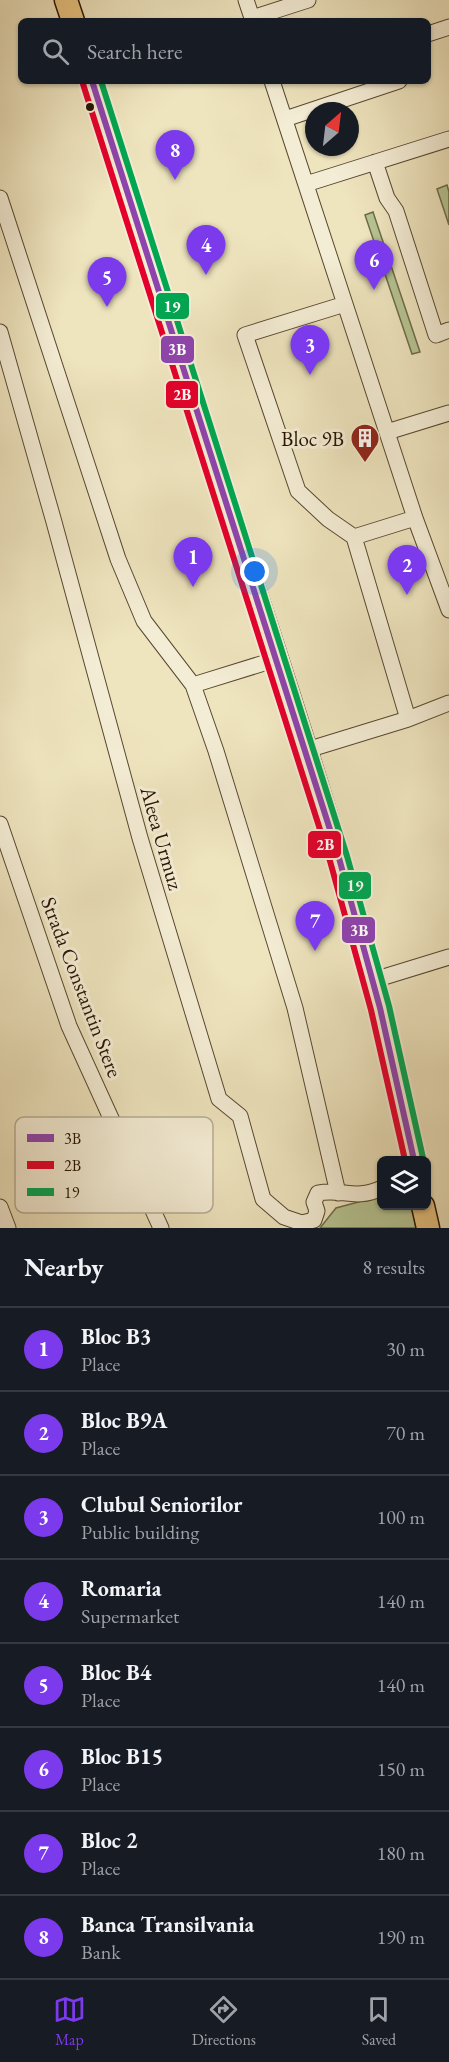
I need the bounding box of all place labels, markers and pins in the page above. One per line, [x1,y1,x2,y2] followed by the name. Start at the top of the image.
[84,101,96,113] unlabelled marker
[156,130,195,180] pin: 8
[186,226,226,275] pin: 4
[354,240,394,290] pin: 6
[88,258,126,307] pin: 5
[290,326,330,375] pin: 3
[349,422,381,464] building icon: Bloc 9B
[281,425,344,452] place label: Bloc 9B
[174,538,212,587] pin: 1
[388,546,426,595] pin: 2
[296,902,334,951] pin: 7

